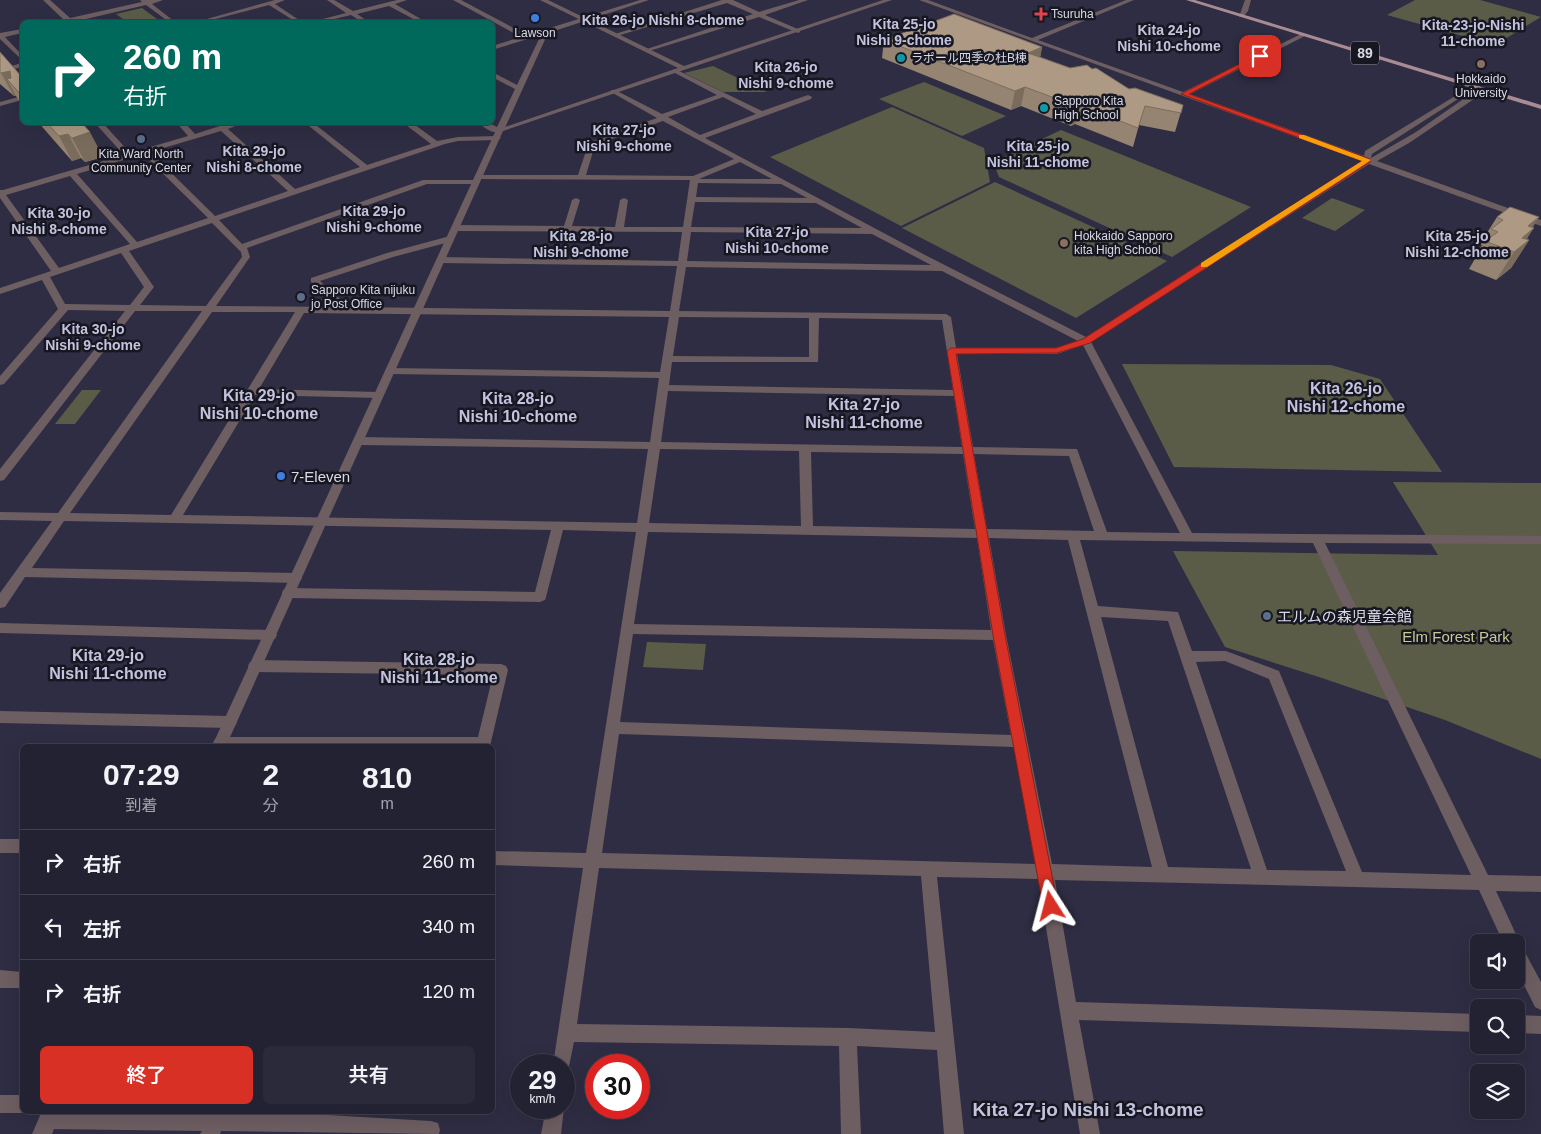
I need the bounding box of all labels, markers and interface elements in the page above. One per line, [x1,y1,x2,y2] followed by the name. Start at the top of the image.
[1051,7,1094,21] place label: Tsuruha
[1035,8,1047,20] marker: Tsuruha
[529,12,541,24] marker: Lawson
[582,12,745,28] district label: Kita 26-jo Nishi 8-chome
[856,16,952,48] district label: Kita 25-jo Nishi 9-chome
[1422,17,1524,49] district label: Kita-23-jo-Nishi 11-chome
[1117,22,1221,54] district label: Kita 24-jo Nishi 10-chome
[514,26,556,40] place label: Lawson
[1239,35,1281,77] pin
[123,37,222,76] text: 260 m
[40,40,105,105] icon: right
[1246,42,1274,70] icon: arrive
[1351,42,1379,64] road number: 89
[911,51,1027,65] place label: ラポール四季の杜B棟
[895,52,907,64] marker: ラポール四季の杜B棟
[1475,58,1487,70] marker: Hokkaido University
[738,59,834,91] district label: Kita 26-jo Nishi 9-chome
[1455,72,1507,100] place label: Hokkaido University
[123,84,167,109] text: 右折
[1054,94,1124,122] place label: Sapporo Kita High School
[1038,102,1050,114] marker: Sapporo Kita High School
[576,122,672,154] district label: Kita 27-jo Nishi 9-chome
[135,133,147,145] marker: Kita Ward North Community Center
[987,138,1090,170] district label: Kita 25-jo Nishi 11-chome
[206,143,302,175] district label: Kita 29-jo Nishi 8-chome
[91,147,191,175] place label: Kita Ward North Community Center
[326,203,422,235] district label: Kita 29-jo Nishi 9-chome
[11,205,107,237] district label: Kita 30-jo Nishi 8-chome
[725,224,829,256] district label: Kita 27-jo Nishi 10-chome
[533,228,629,260] district label: Kita 28-jo Nishi 9-chome
[1405,228,1509,260] district label: Kita 25-jo Nishi 12-chome
[1074,229,1173,257] place label: Hokkaido Sapporo kita High School
[1058,237,1070,249] marker: Hokkaido Sapporo kita High School
[310,283,415,311] place label: Sapporo Kita nijuku jo Post Office
[295,291,307,303] marker: Sapporo Kita nijuku jo Post Office
[45,321,141,353] district label: Kita 30-jo Nishi 9-chome
[1287,380,1405,415] district label: Kita 26-jo Nishi 12-chome
[200,387,318,422] district label: Kita 29-jo Nishi 10-chome
[459,390,577,425] district label: Kita 28-jo Nishi 10-chome
[805,396,923,431] district label: Kita 27-jo Nishi 11-chome
[291,468,350,485] place label: 7-Eleven
[275,470,287,482] marker: 7-Eleven
[1277,608,1412,625] place label: エルムの森児童会館
[1261,610,1273,622] marker: エルムの森児童会館
[1402,628,1510,645] park label: Elm Forest Park
[49,647,167,682] district label: Kita 29-jo Nishi 11-chome
[380,651,498,686] district label: Kita 28-jo Nishi 11-chome
[103,758,180,791] text: 07:29
[262,758,279,791] text: 2
[362,761,412,794] text: 810
[380,795,394,812] text: m
[125,797,157,814] text: 到着
[263,797,279,814] text: 分
[40,848,68,876] icon: right
[422,851,475,872] text: 260 m
[83,854,121,875] text: 右折
[1024,879,1076,931] position arrow
[40,913,68,941] icon: left
[422,916,475,937] text: 340 m
[83,919,121,940] text: 左折
[1470,934,1525,1119] map controls
[1470,934,1525,989] button: sound
[40,978,68,1006] icon: right
[422,981,475,1002] text: 120 m
[83,984,121,1005] text: 右折
[1470,999,1525,1054] button: search
[40,1046,253,1104] button: 終了
[263,1046,475,1104] button: 共有
[585,1054,650,1119] speed limit sign: 30
[1470,1064,1525,1119] button: layers
[529,1066,556,1094] text: 29
[529,1092,556,1106] text: km/h
[972,1099,1204,1120] district label: Kita 27-jo Nishi 13-chome

